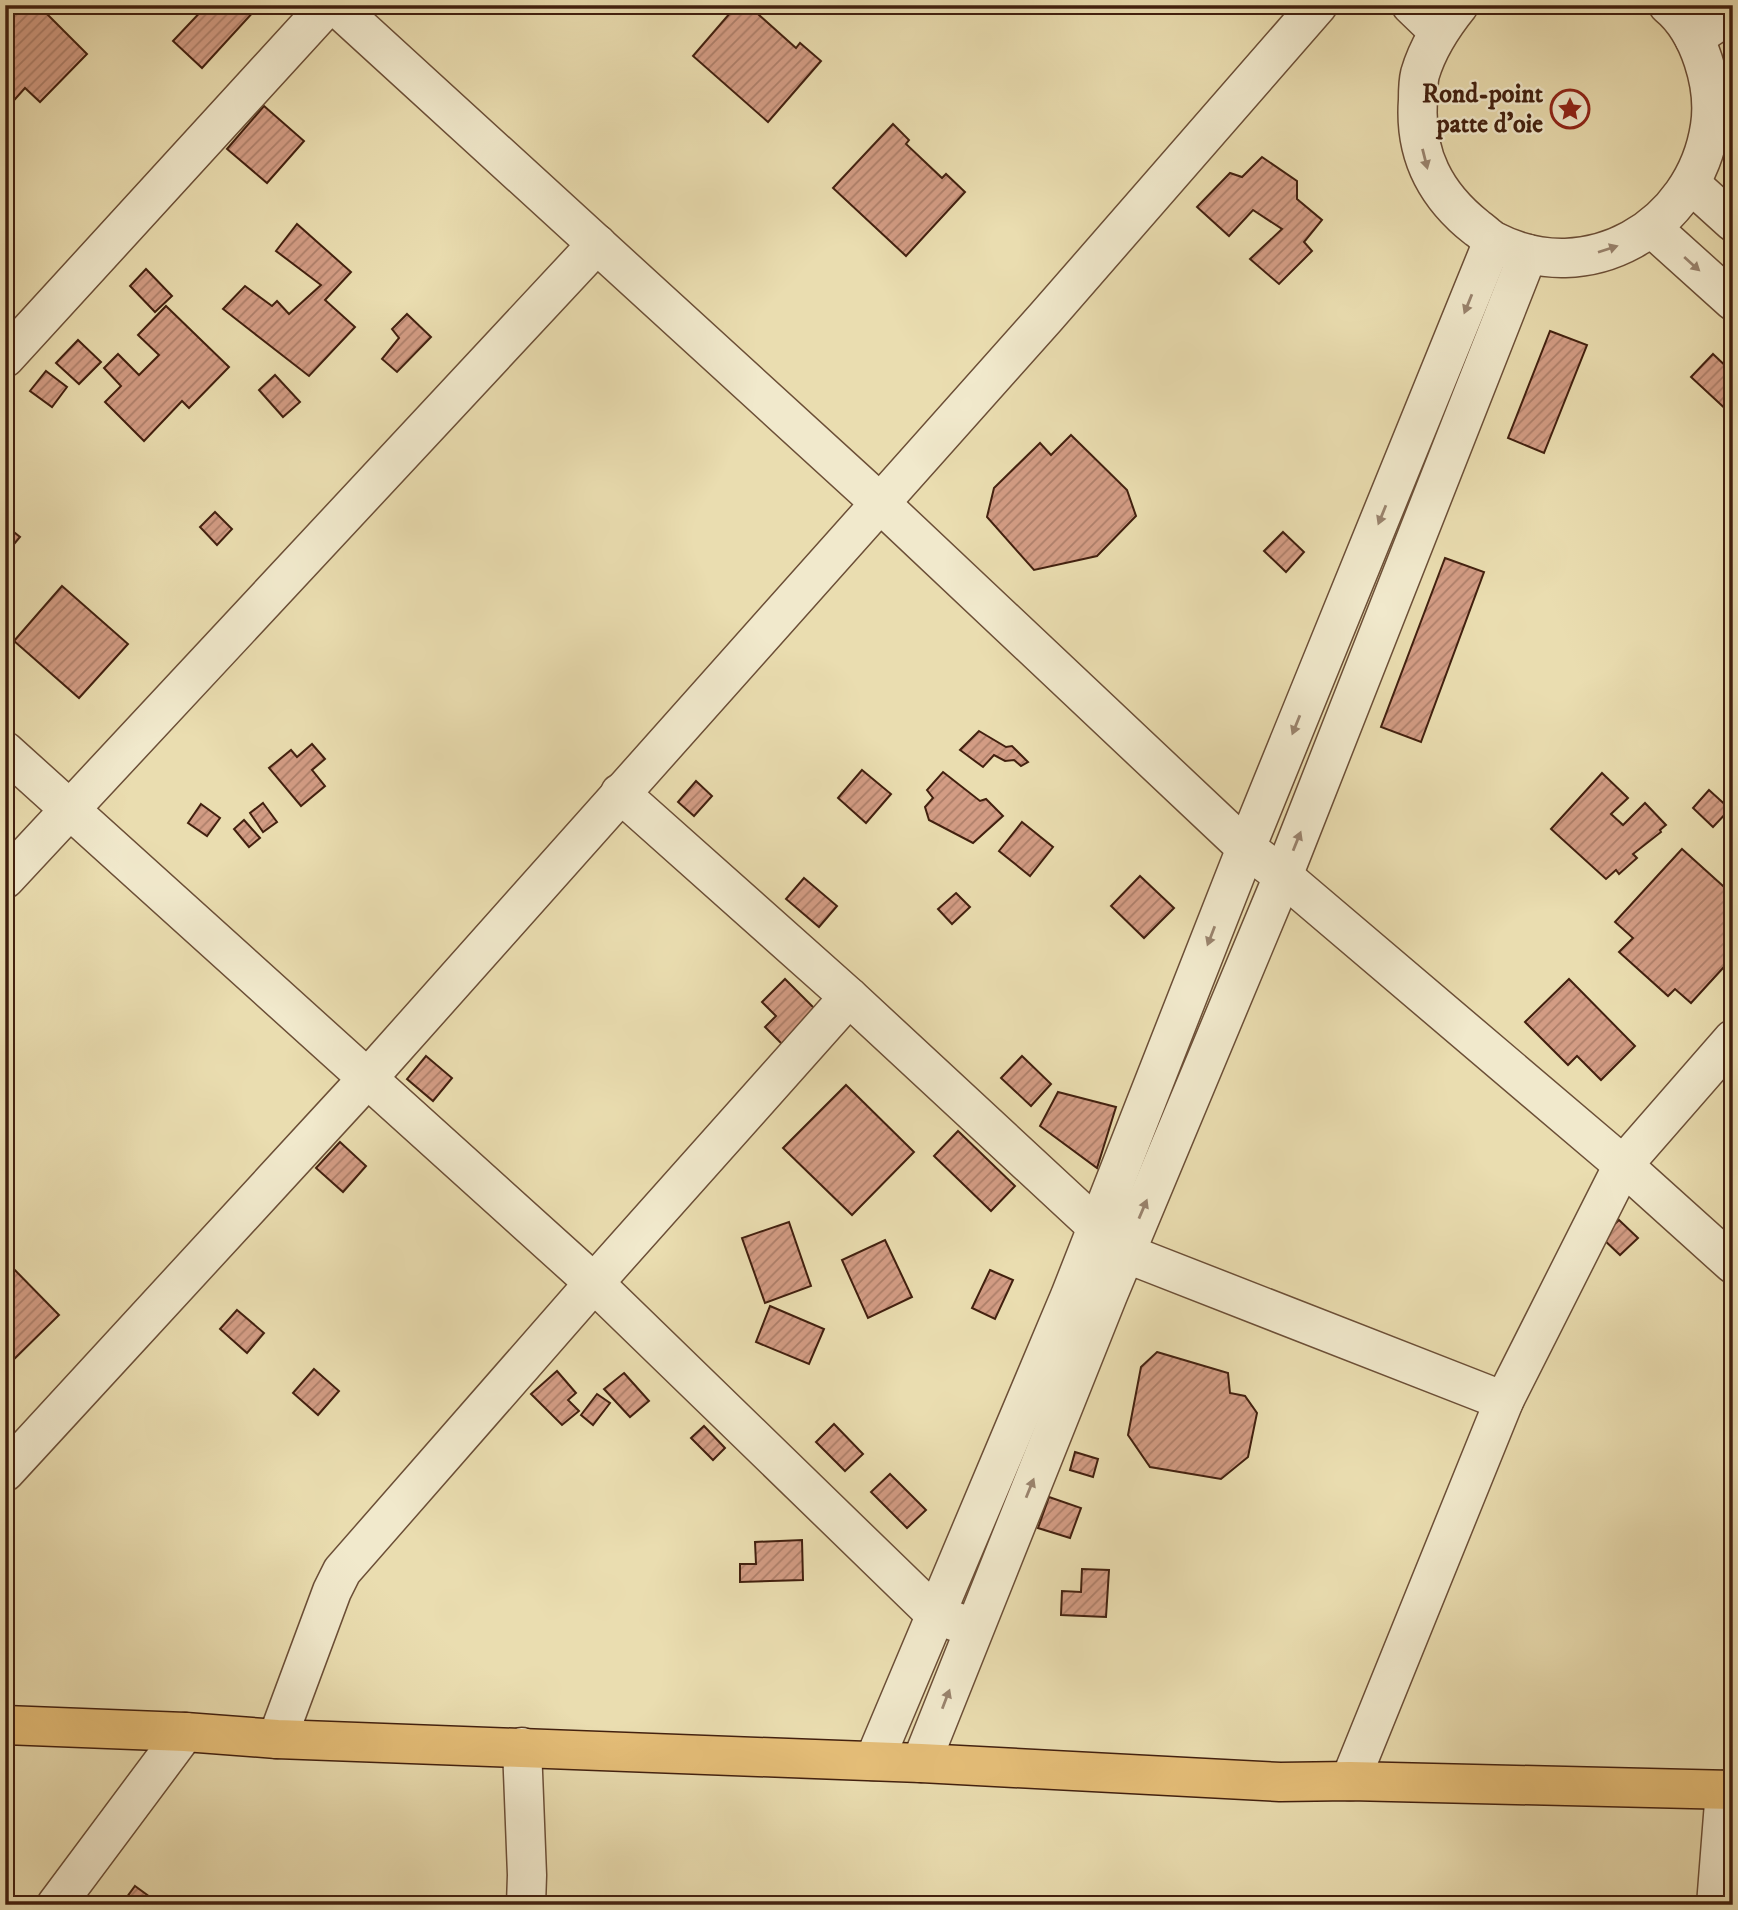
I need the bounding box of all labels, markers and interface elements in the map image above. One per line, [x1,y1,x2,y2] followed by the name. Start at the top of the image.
[1422,78,1544,141] place label: Rond-point patte d'oie
[1549,88,1591,130] place icon: Rond-point patte d'oie
[1420,148,1431,170] one-way arrow
[1598,244,1619,254] one-way arrow
[1684,256,1701,272] one-way arrow
[1462,293,1473,314] one-way arrow
[1376,504,1387,525] one-way arrow
[1290,715,1301,736] one-way arrow
[1291,830,1302,851] one-way arrow
[1206,926,1217,947] one-way arrow
[1137,1199,1149,1219] one-way arrow
[1024,1478,1036,1498] one-way arrow
[940,1689,951,1710] one-way arrow

